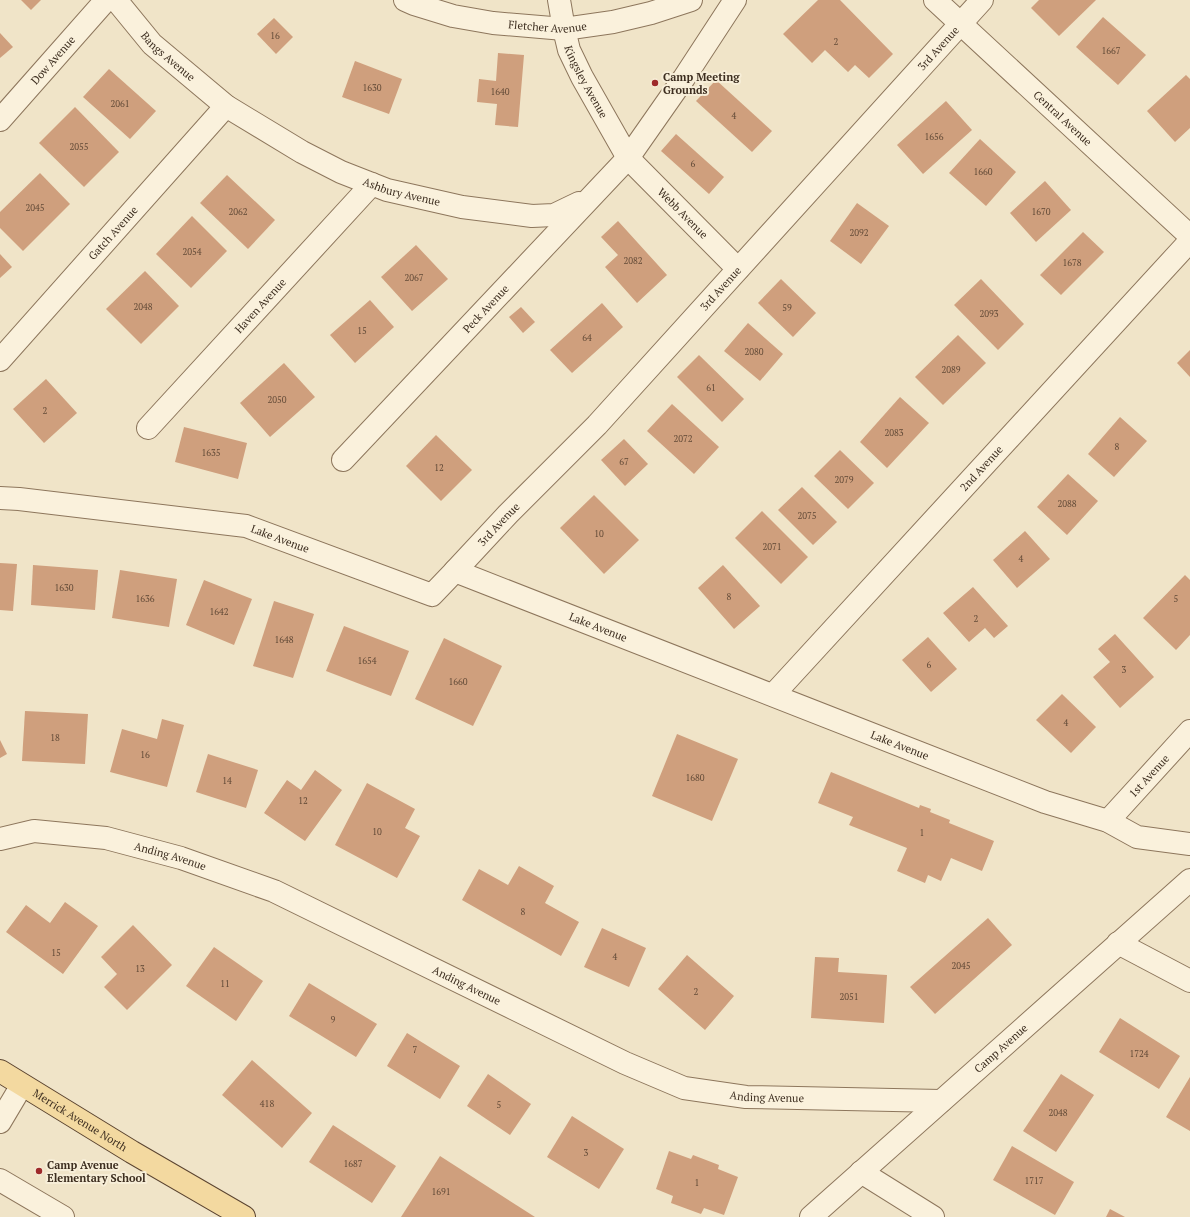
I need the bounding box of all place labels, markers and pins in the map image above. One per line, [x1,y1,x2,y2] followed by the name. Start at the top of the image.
[663,70,740,97] place label: Camp Meeting Grounds
[650,78,660,88] marker: Camp Meeting Grounds
[47,1158,146,1185] place label: Camp Avenue Elementary School
[34,1166,44,1176] marker: Camp Avenue Elementary School

